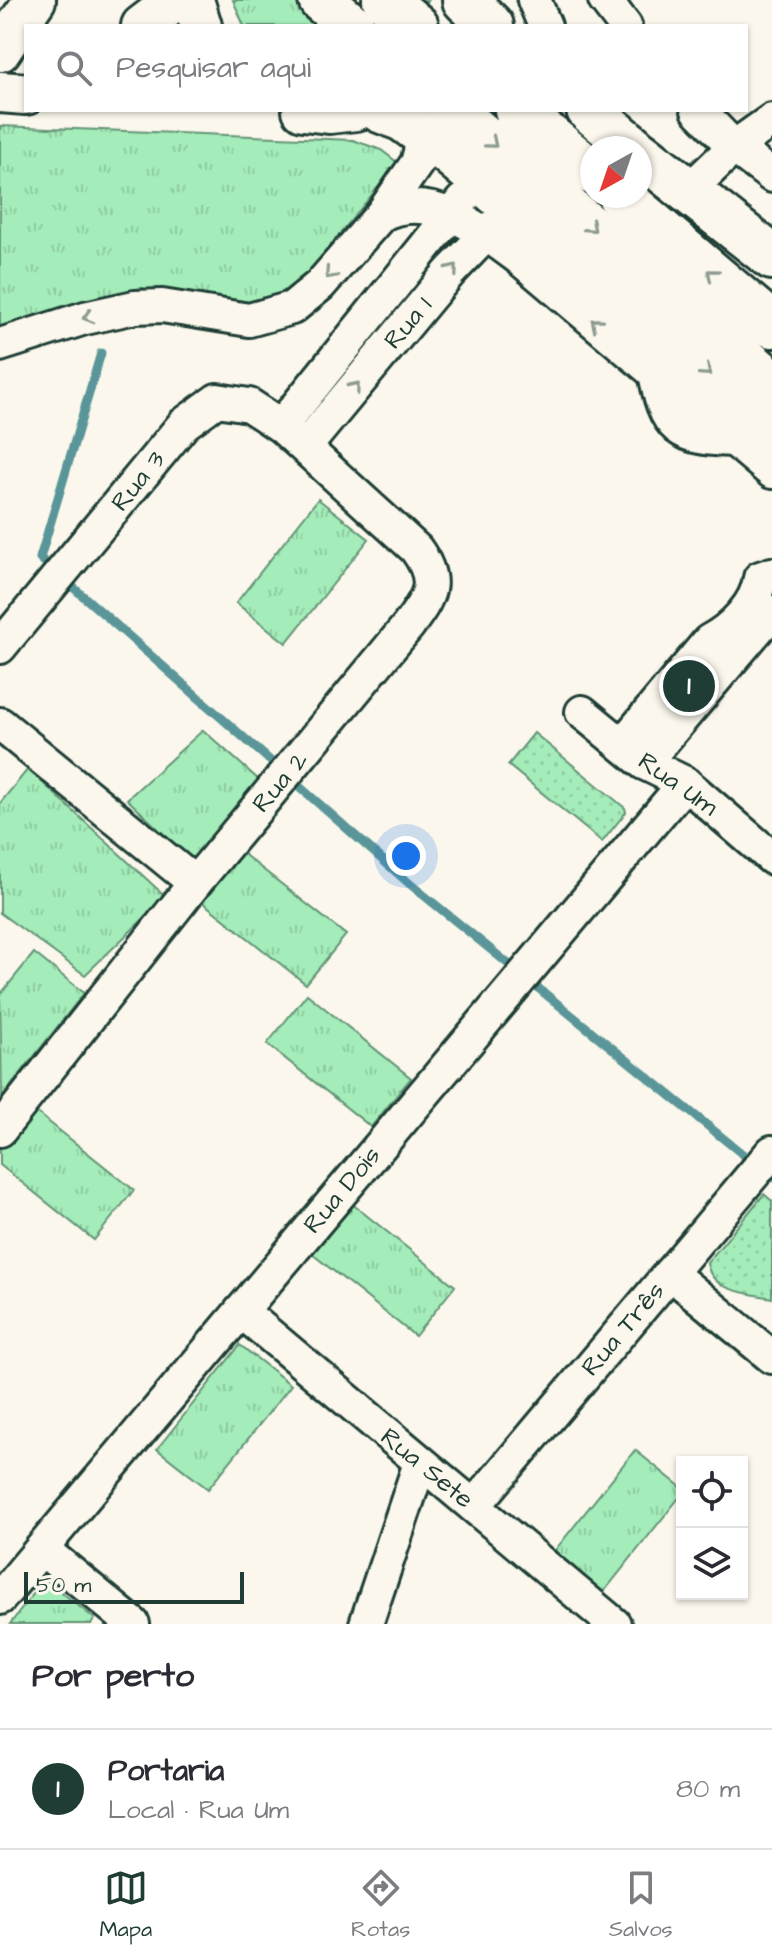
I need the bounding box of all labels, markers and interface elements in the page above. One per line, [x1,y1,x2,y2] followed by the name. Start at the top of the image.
[24,24,748,112] search box
[52,46,96,90] icon: search
[116,47,311,89] text: Pesquisar aqui
[483,133,497,148] one-way arrow
[580,136,652,208] north arrow
[582,217,597,232] one-way arrow
[326,264,340,279] one-way arrow
[443,264,458,279] one-way arrow
[707,270,722,284] one-way arrow
[375,289,441,357] street label: Rua 1
[82,308,96,325] one-way arrow
[590,318,605,333] one-way arrow
[697,361,712,375] one-way arrow
[345,382,360,396] one-way arrow
[102,443,174,519] street label: Rua 3
[663,656,715,716] pin: 1
[244,743,316,820] street label: Rua 2
[631,743,726,825] street label: Rua Um
[386,836,426,876] your location
[295,1139,389,1241] street label: Rua Dois
[573,1274,673,1384] street label: Rua Três
[373,1419,481,1517] street label: Rua Sete
[676,1456,748,1600] map controls
[676,1456,748,1528] button: locate
[676,1528,748,1600] button: layers
[24,1568,244,1604] scale bar
[36,1570,91,1601] text: 50 m
[32,1652,194,1700] text: Por perto
[108,1750,224,1792] text: Portaria
[56,1771,60,1807] text: 1
[676,1771,740,1807] text: 80 m
[108,1792,289,1828] text: Local · Rua Um
[99,1866,152,1945] tab: Mapa
[351,1866,410,1945] tab: Rotas
[609,1866,673,1945] tab: Salvos

